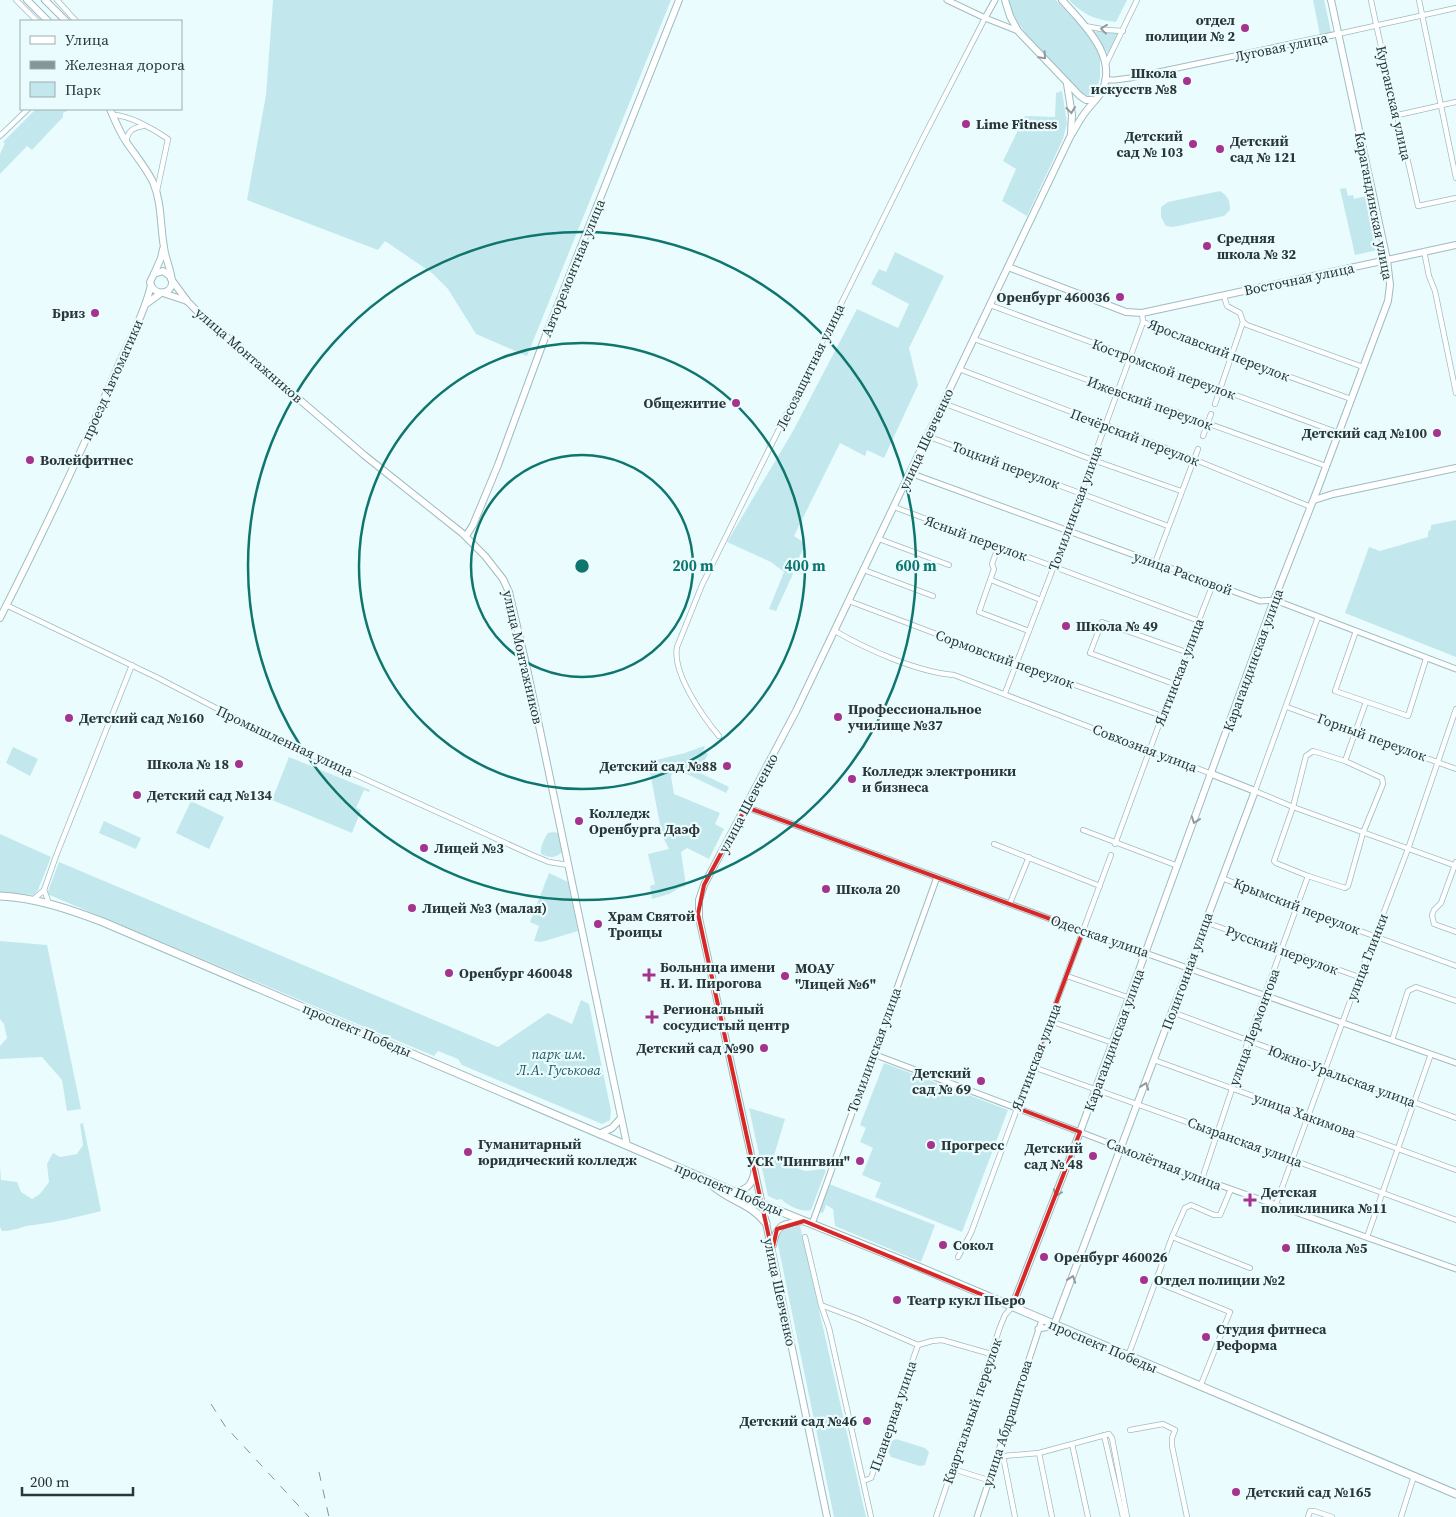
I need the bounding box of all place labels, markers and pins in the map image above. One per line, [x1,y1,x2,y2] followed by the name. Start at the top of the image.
[1145,10,1235,46] place label: отдел полиции № 2
[1239,22,1251,34] marker: отдел полиции № 2
[1091,63,1178,99] place label: Школа искусств №8
[1181,75,1193,87] marker: Школа искусств №8
[976,114,1058,134] place label: Lime Fitness
[960,118,972,130] marker: Lime Fitness
[1116,126,1183,162] place label: Детский сад № 103
[1230,131,1297,167] place label: Детский сад № 121
[1187,138,1199,150] marker: Детский сад № 103
[1214,143,1226,155] marker: Детский сад № 121
[1217,228,1297,264] place label: Средняя школа № 32
[1201,240,1213,252] marker: Средняя школа № 32
[996,287,1110,307] place label: Оренбург 460036
[1114,291,1126,303] marker: Оренбург 460036
[52,303,85,323] place label: Бриз
[89,307,101,319] marker: Бриз
[644,393,726,413] place label: Общежитие
[730,397,742,409] marker: Общежитие
[1302,423,1427,443] place label: Детский сад №100
[1431,427,1443,439] marker: Детский сад №100
[40,450,133,470] place label: Волейфитнес
[24,454,36,466] marker: Волейфитнес
[573,557,591,575] centre of rings
[1076,616,1158,636] place label: Школа № 49
[1060,620,1072,632] marker: Школа № 49
[847,699,982,735] place label: Профессиональное училище №37
[79,708,205,728] place label: Детский сад №160
[832,711,844,723] marker: Профессиональное училище №37
[63,712,75,724] marker: Детский сад №160
[147,754,229,774] place label: Школа № 18
[599,756,717,776] place label: Детский сад №88
[233,758,245,770] marker: Школа № 18
[721,760,733,772] marker: Детский сад №88
[862,761,1016,797] place label: Колледж электроники и бизнеса
[846,773,858,785] marker: Колледж электроники и бизнеса
[147,785,273,805] place label: Детский сад №134
[131,789,143,801] marker: Детский сад №134
[589,803,700,839] place label: Колледж Оренбурга Даэф
[573,815,585,827] marker: Колледж Оренбурга Даэф
[434,838,504,858] place label: Лицей №3
[418,842,430,854] marker: Лицей №3
[836,879,901,899] place label: Школа 20
[820,883,832,895] marker: Школа 20
[422,898,547,918] place label: Лицей №3 (малая)
[406,902,418,914] marker: Лицей №3 (малая)
[608,906,695,942] place label: Храм Святой Троицы
[592,918,604,930] marker: Храм Святой Троицы
[660,957,775,993] place label: Больница имени Н. И. Пирогова
[795,958,876,994] place label: МОАУ "Лицей №6"
[459,963,573,983] place label: Оренбург 460048
[443,967,455,979] marker: Оренбург 460048
[642,968,656,982] marker: Больница имени Н. И. Пирогова
[779,970,791,982] marker: МОАУ "Лицей №6"
[663,999,790,1035] place label: Региональный сосудистый центр
[645,1010,659,1024] marker: Региональный сосудистый центр
[636,1038,754,1058] place label: Детский сад №90
[758,1042,770,1054] marker: Детский сад №90
[912,1063,971,1099] place label: Детский сад № 69
[975,1075,987,1087] marker: Детский сад № 69
[478,1134,637,1170] place label: Гуманитарный юридический колледж
[941,1135,1004,1155] place label: Прогресс
[1024,1138,1083,1174] place label: Детский сад № 48
[925,1139,937,1151] marker: Прогресс
[462,1146,474,1158] marker: Гуманитарный юридический колледж
[1087,1150,1099,1162] marker: Детский сад № 48
[747,1151,850,1171] place label: УСК "Пингвин"
[854,1155,866,1167] marker: УСК "Пингвин"
[1261,1182,1387,1218] place label: Детская поликлиника №11
[1243,1193,1257,1207] marker: Детская поликлиника №11
[953,1235,994,1255] place label: Сокол
[1296,1238,1368,1258] place label: Школа №5
[937,1239,949,1251] marker: Сокол
[1280,1242,1292,1254] marker: Школа №5
[1054,1247,1168,1267] place label: Оренбург 460026
[1038,1251,1050,1263] marker: Оренбург 460026
[1154,1270,1285,1290] place label: Отдел полиции №2
[1138,1274,1150,1286] marker: Отдел полиции №2
[907,1290,1026,1310] place label: Театр кукл Пьеро
[891,1294,903,1306] marker: Театр кукл Пьеро
[1216,1319,1327,1355] place label: Студия фитнеса Реформа
[1200,1331,1212,1343] marker: Студия фитнеса Реформа
[739,1411,857,1431] place label: Детский сад №46
[861,1415,873,1427] marker: Детский сад №46
[1246,1482,1372,1502] place label: Детский сад №165
[1230,1486,1242,1498] marker: Детский сад №165

